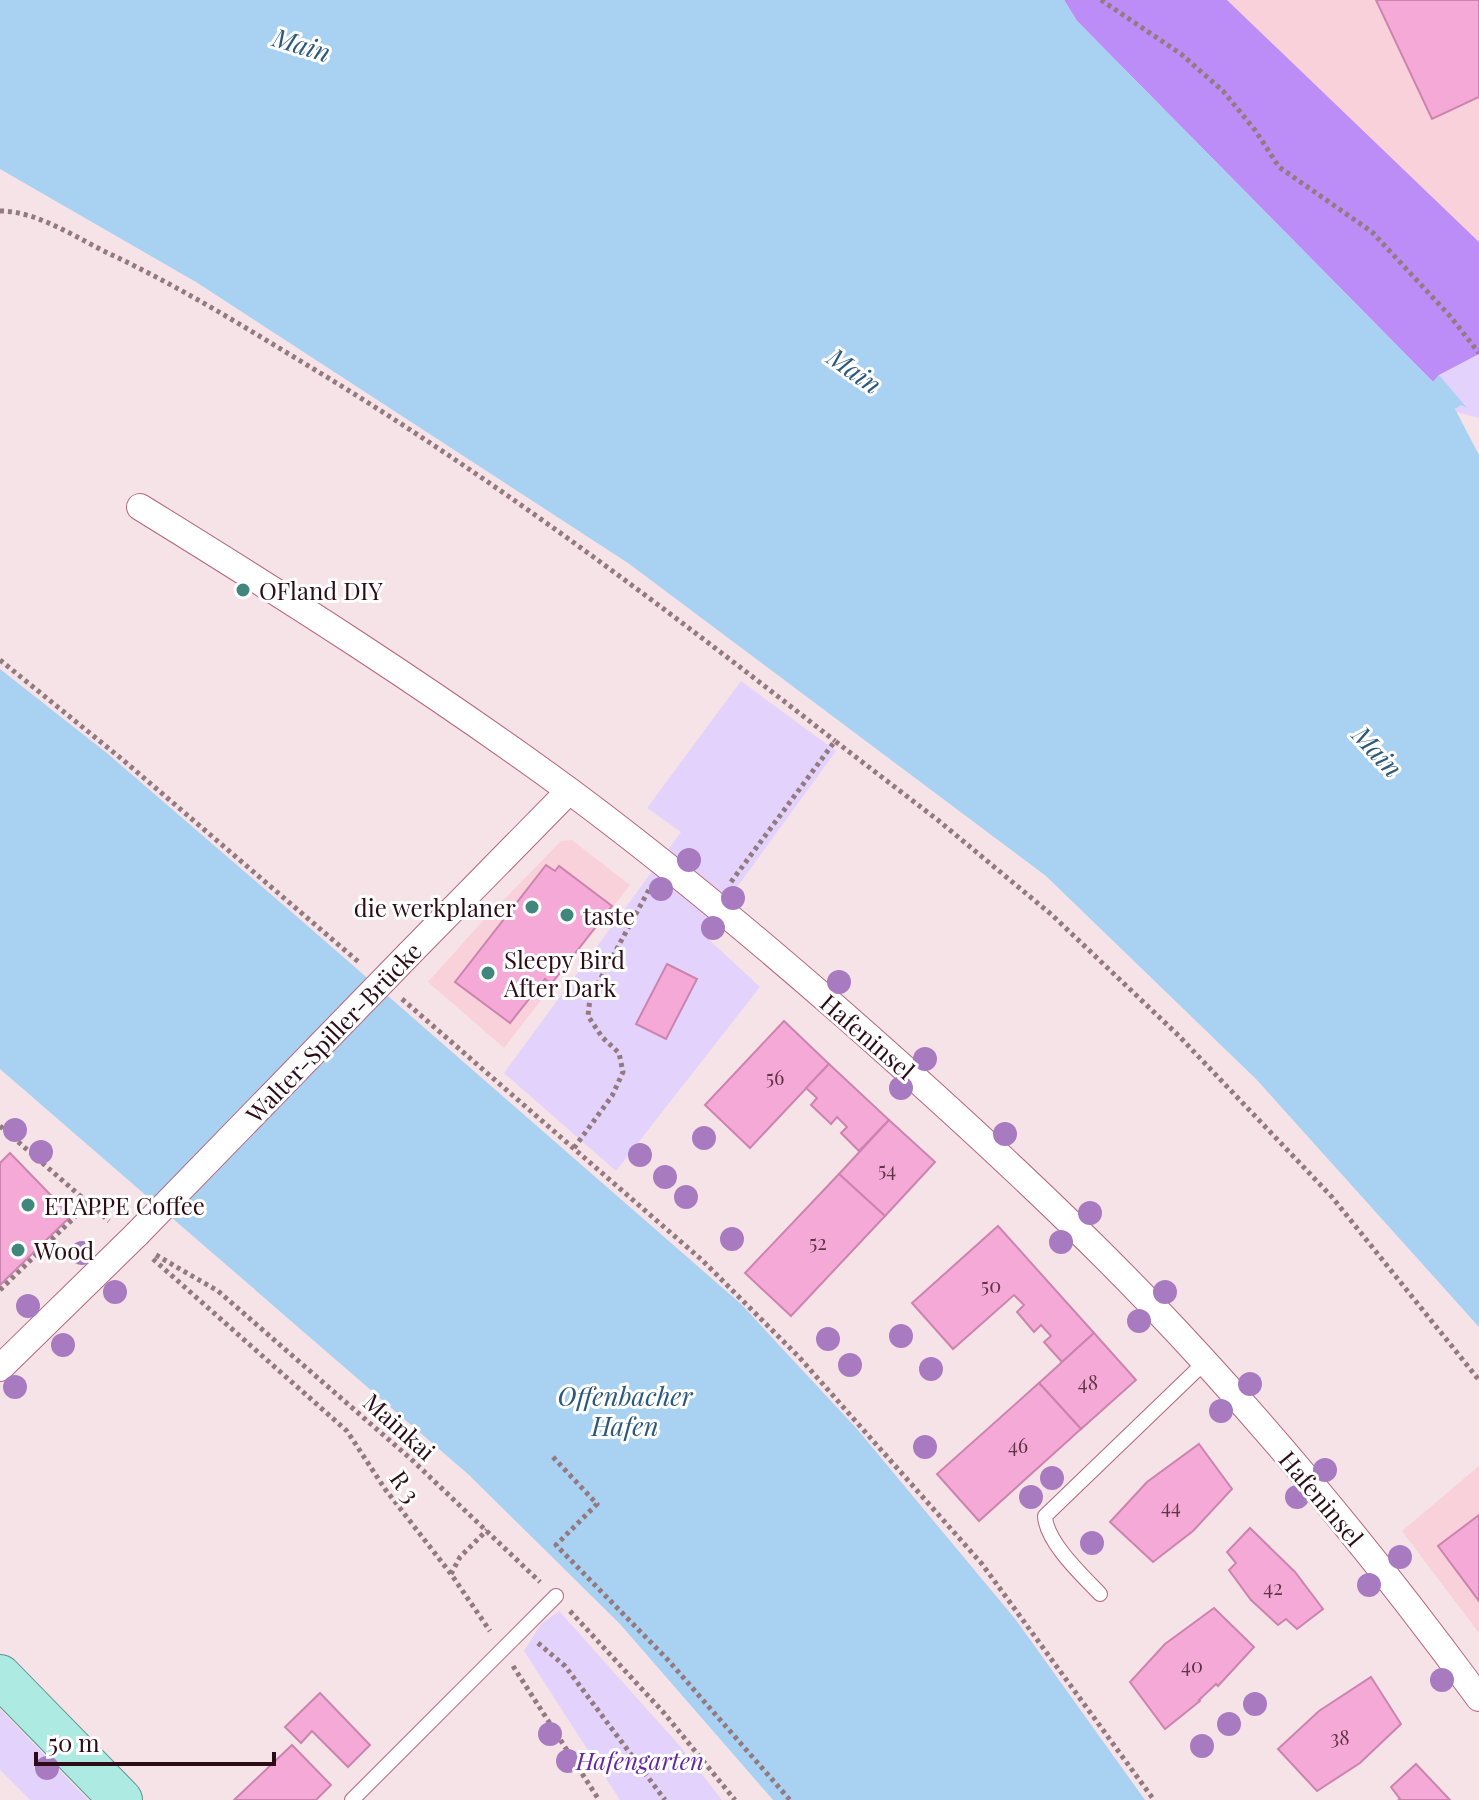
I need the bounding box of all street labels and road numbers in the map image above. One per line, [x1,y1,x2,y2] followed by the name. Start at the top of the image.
[238,935,428,1130] street label: Walter-Spiller-Brücke
[814,986,922,1086] street label: Hafeninsel
[357,1385,443,1467] street label: Mainkai
[1273,1444,1371,1552] street label: Hafeninsel
[384,1464,428,1508] street label: R 3

